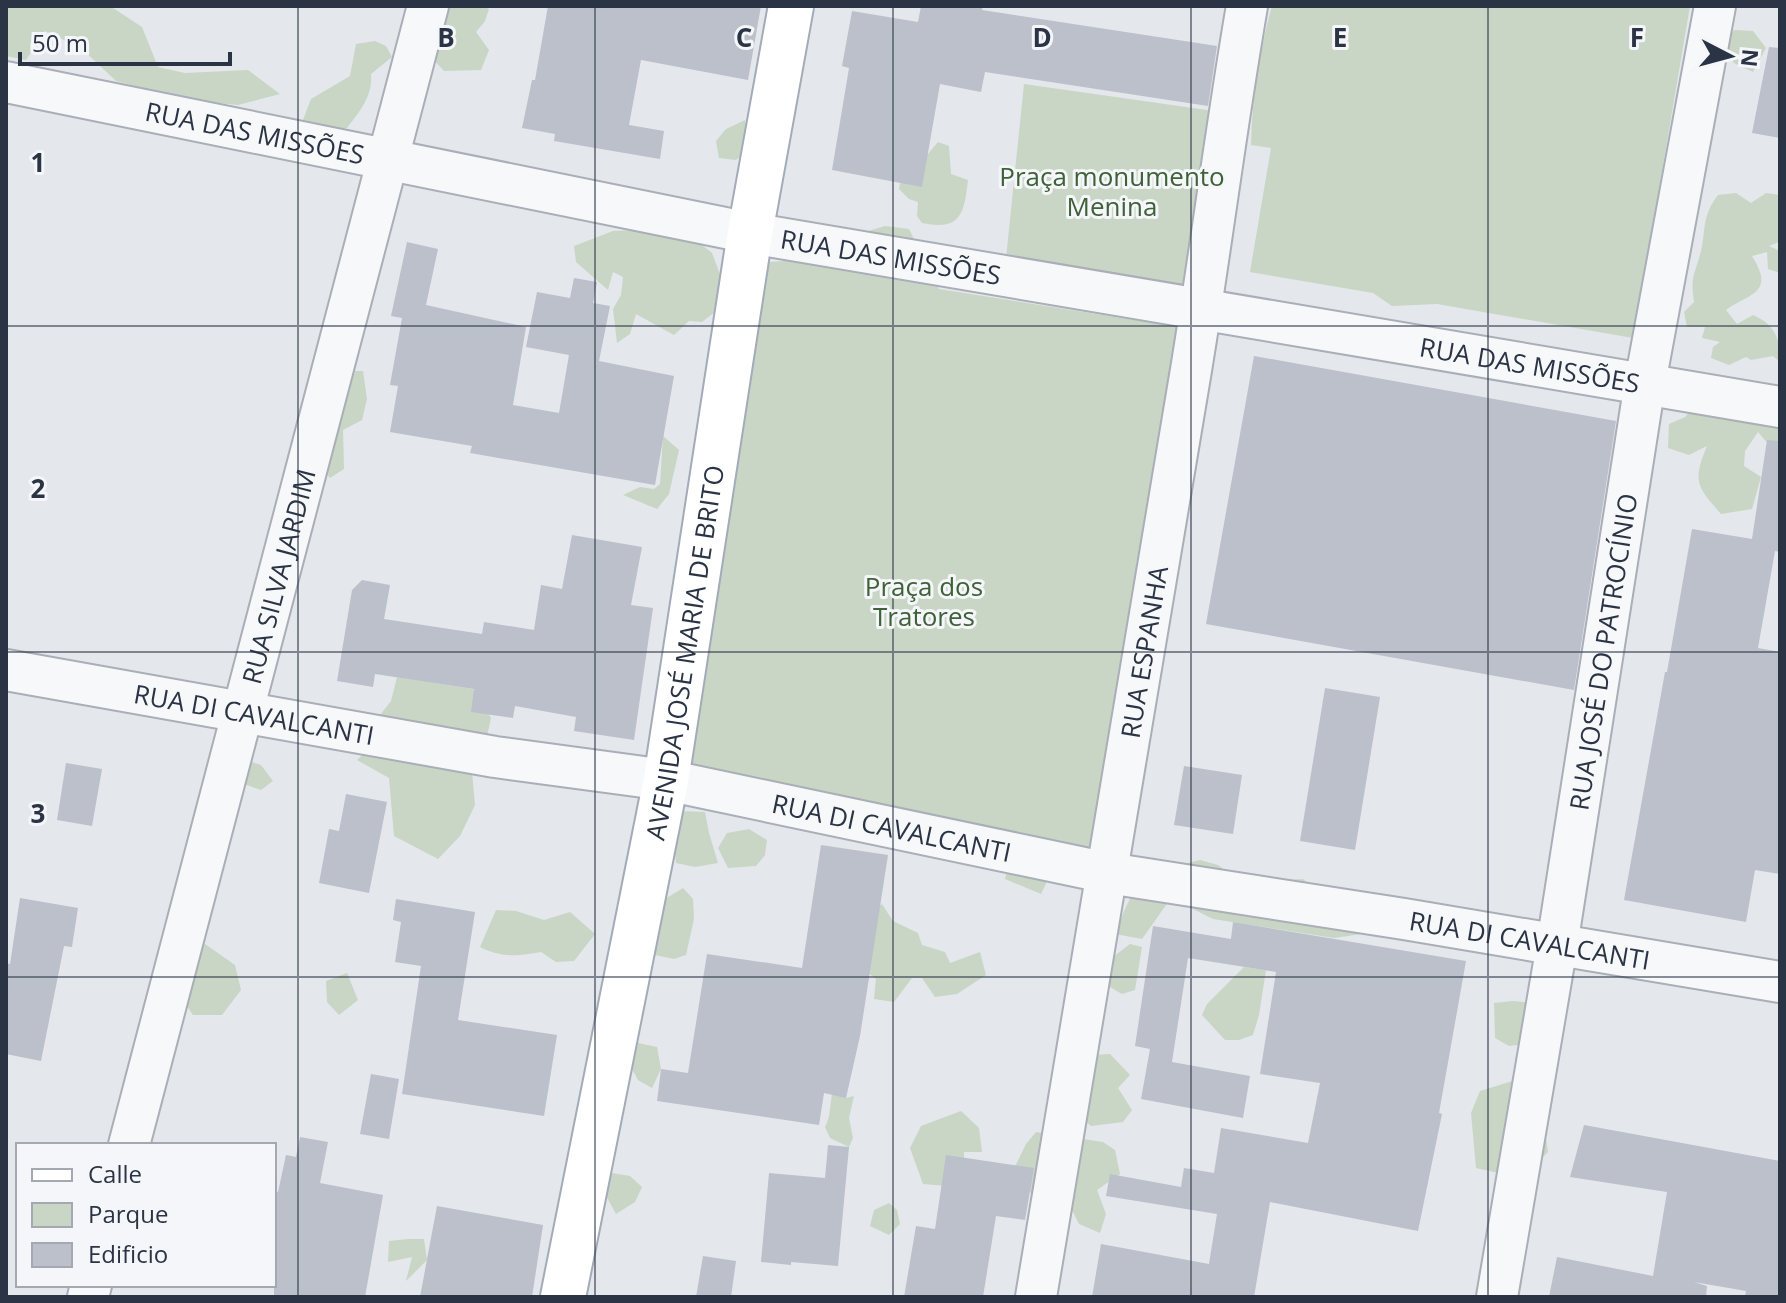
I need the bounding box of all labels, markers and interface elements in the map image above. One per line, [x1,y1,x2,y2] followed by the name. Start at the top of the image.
[20,16,230,66] scale bar
[1690,16,1770,96] north arrow
[437,19,455,55] text: B
[736,19,752,55] text: C
[1032,19,1052,55] text: D
[1333,19,1347,55] text: E
[1630,19,1644,55] text: F
[32,26,88,59] text: 50 m
[1735,48,1767,69] text: N
[142,93,368,172] street label: RUA DAS MISSÕES
[31,144,45,180] text: 1
[999,158,1225,224] park label: Praça monumento Menina
[778,220,1004,293] street label: RUA DAS MISSÕES
[1417,328,1643,401] street label: RUA DAS MISSÕES
[636,463,732,843] street label: AVENIDA JOSÉ MARIA DE BRITO
[233,465,324,688] street label: RUA SILVA JARDIM
[31,470,46,506] text: 2
[1560,491,1645,813] street label: RUA JOSÉ DO PATROCÍNIO
[1112,562,1176,741] street label: RUA ESPANHA
[865,568,983,634] park label: Praça dos Tratores
[131,675,377,753] street label: RUA DI CAVALCANTI
[769,785,1015,870] street label: RUA DI CAVALCANTI
[31,795,45,831] text: 3
[1407,902,1653,978] street label: RUA DI CAVALCANTI
[16,1143,276,1287] legend
[88,1157,142,1190] text: Calle
[88,1197,168,1230] text: Parque
[88,1237,168,1270] text: Edificio

